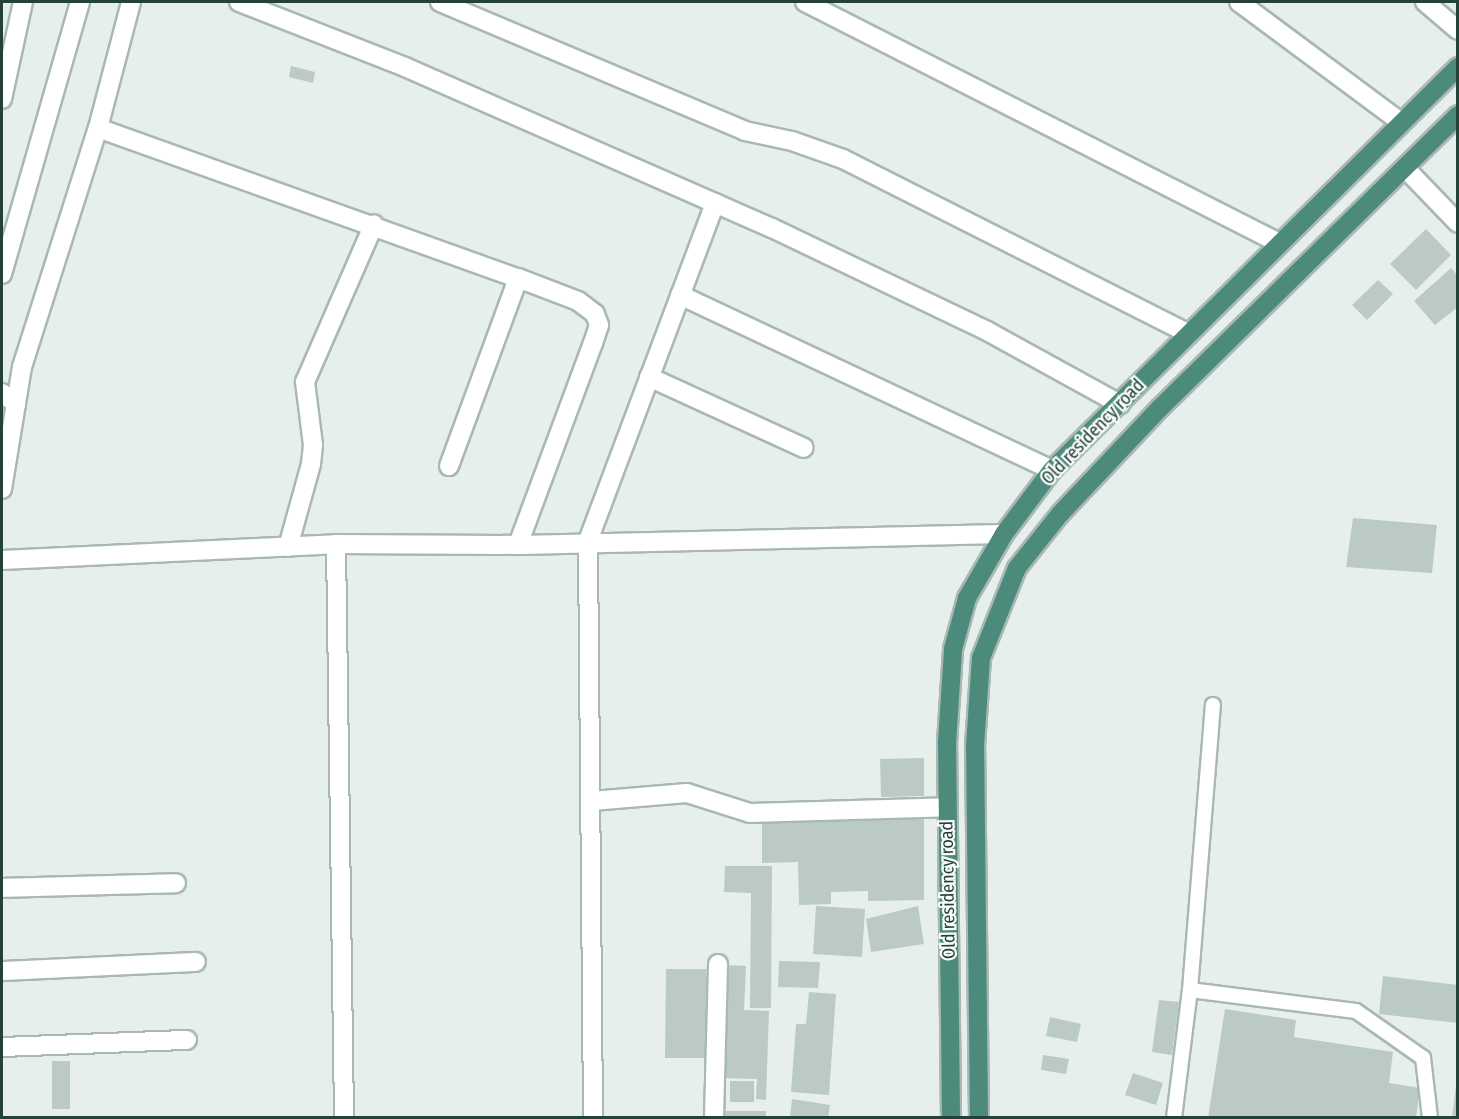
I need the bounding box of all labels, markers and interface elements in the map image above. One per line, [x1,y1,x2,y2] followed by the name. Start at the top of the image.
[1037,375,1149,489] street label: Old residency road
[936,821,960,959] street label: Old residency road

